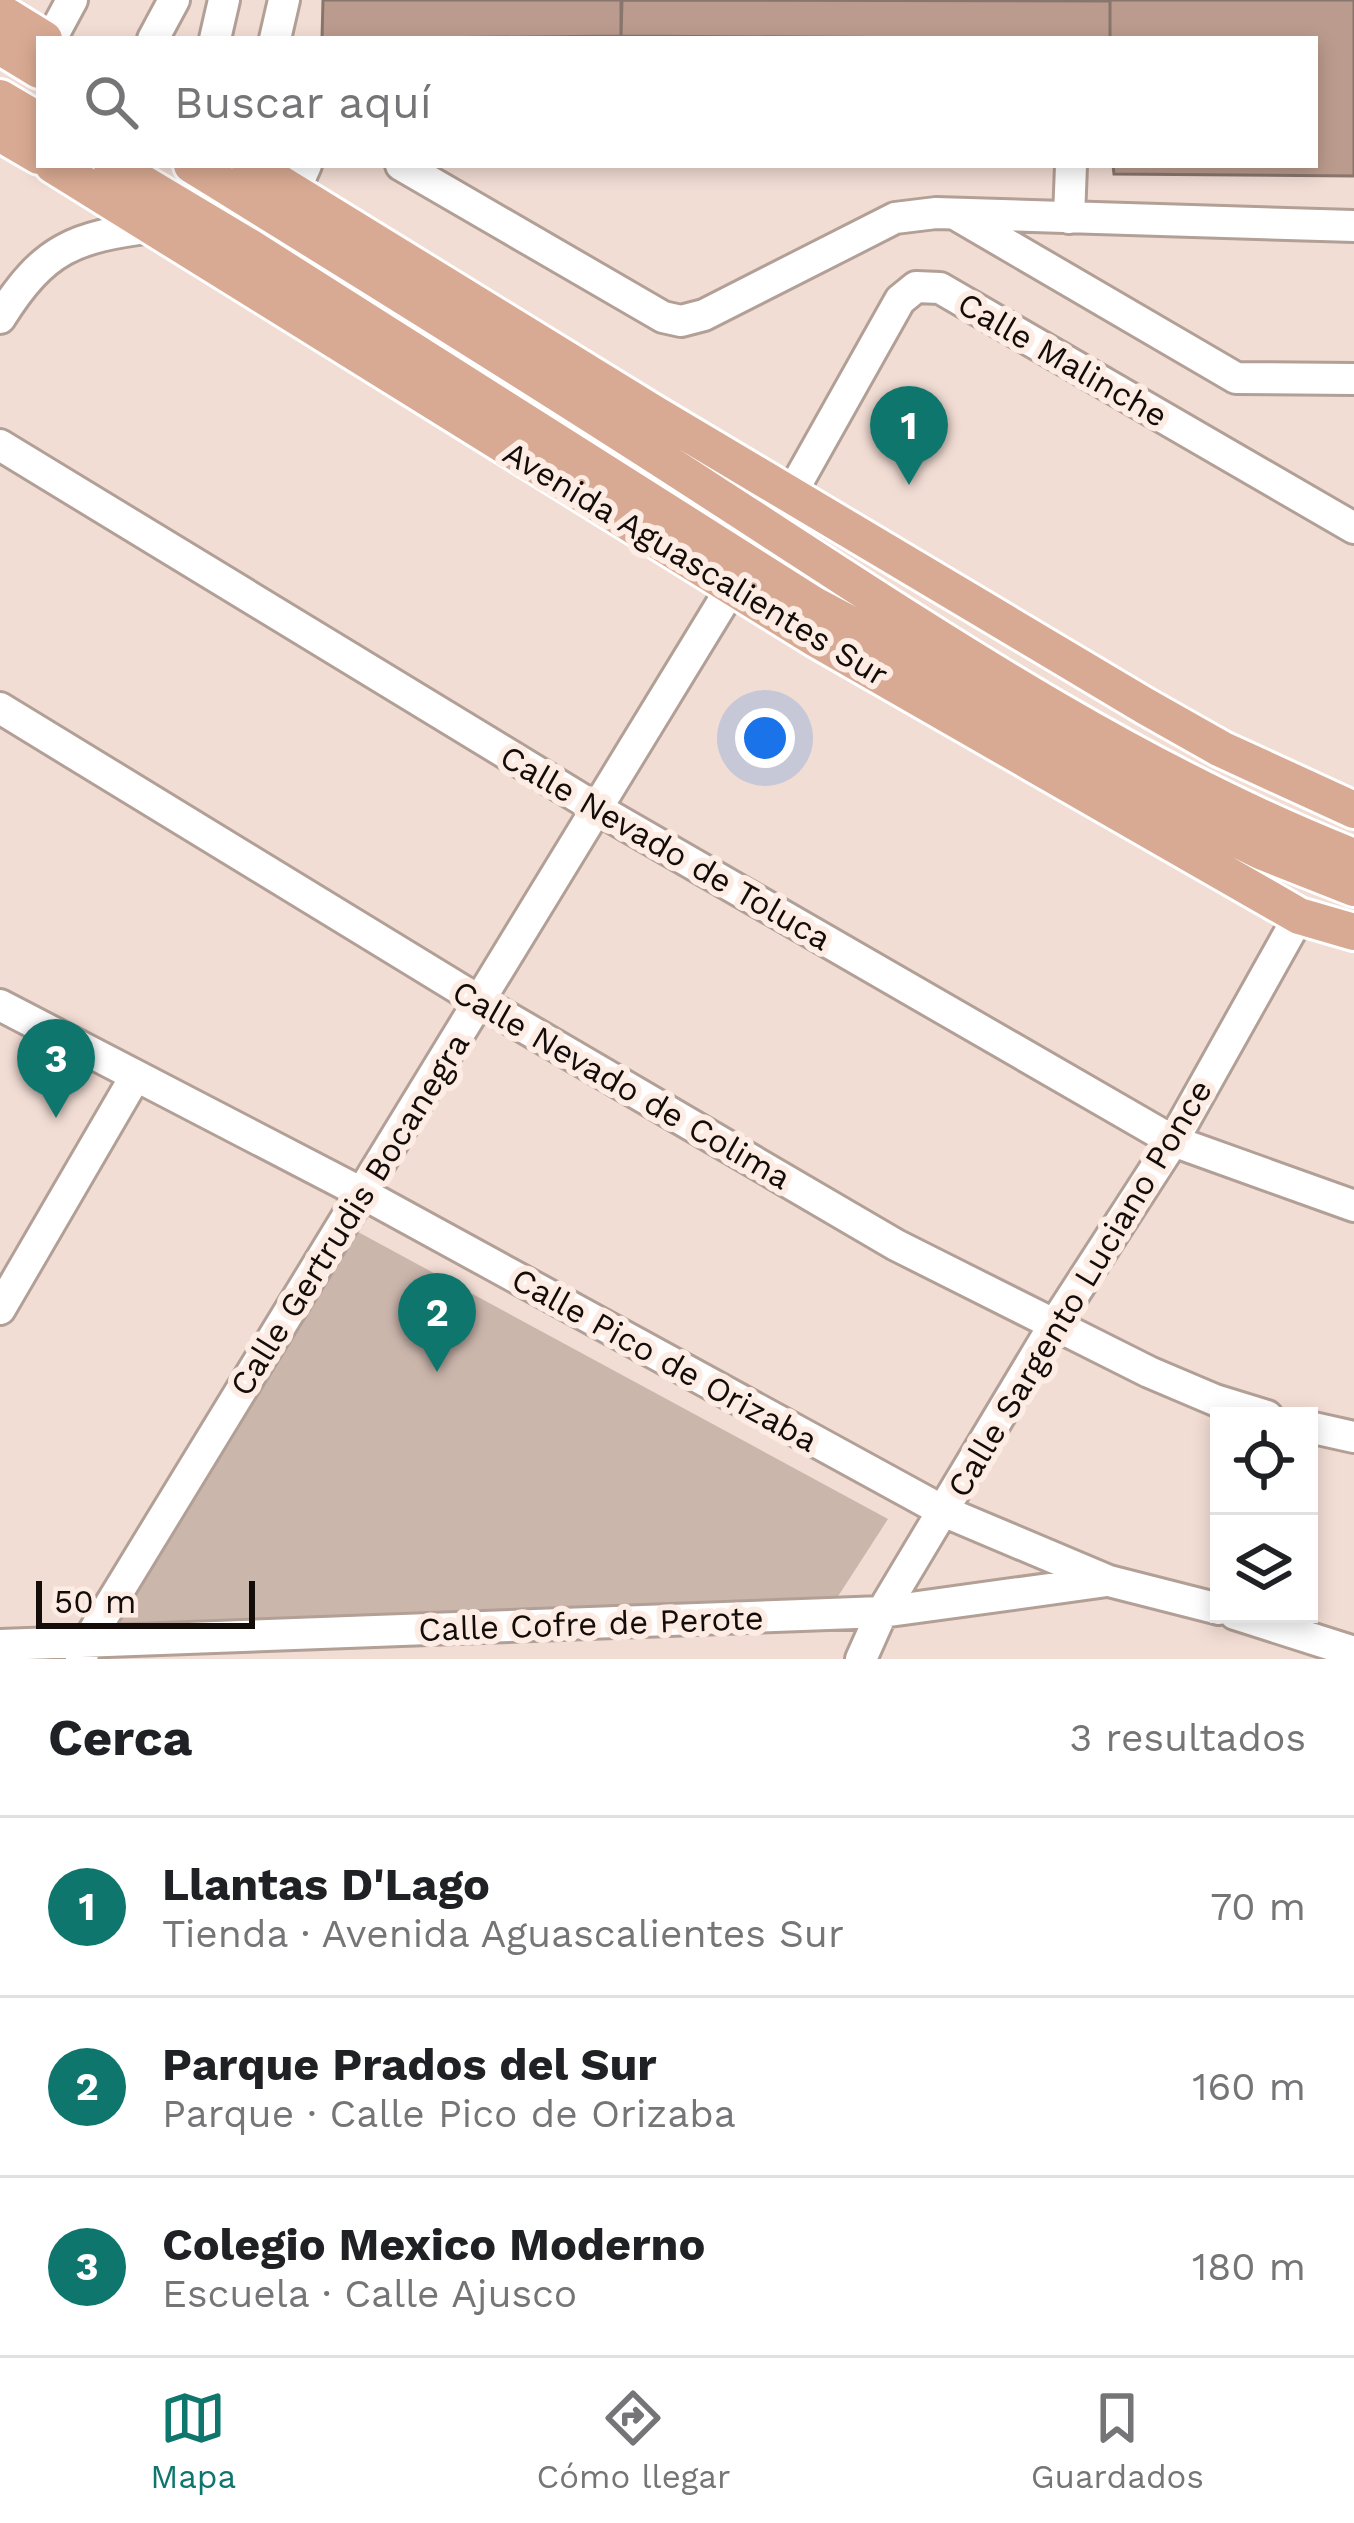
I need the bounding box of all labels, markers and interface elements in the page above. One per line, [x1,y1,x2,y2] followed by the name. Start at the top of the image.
[36,36,1318,168] search box
[78,69,144,135] icon: search
[174,76,432,129] text: Buscar aquí
[951,284,1175,435] street label: Calle Malinche
[870,386,948,485] pin: 1
[496,433,895,694] street label: Avenida Aguascalientes Sur
[735,708,795,768] your location
[493,737,838,958] street label: Calle Nevado de Toluca
[446,972,798,1197] street label: Calle Nevado de Colima
[17,1019,95,1118] pin: 3
[222,1026,477,1403] street label: Calle Gertrudis Bocanegra
[939,1072,1220,1504] street label: Calle Sargento Luciano Ponce
[505,1259,825,1460] street label: Calle Pico de Orizaba
[398,1273,476,1372] pin: 2
[1210,1407,1318,1623] map controls
[1210,1407,1318,1515] button: locate
[1210,1515,1318,1623] button: layers
[36,1575,255,1628] scale bar
[54,1582,136,1621] text: 50 m
[418,1598,764,1649] street label: Calle Cofre de Perote
[48,1708,192,1767] text: Cerca
[1070,1715,1306,1760] text: 3 resultados
[162,1858,490,1911] text: Llantas D'Lago
[79,1884,95,1929] text: 1
[1210,1884,1306,1929] text: 70 m
[162,1911,844,1956] text: Tienda · Avenida Aguascalientes Sur
[162,2038,657,2091] text: Parque Prados del Sur
[75,2064,99,2109] text: 2
[1192,2064,1306,2109] text: 160 m
[162,2091,736,2136] text: Parque · Calle Pico de Orizaba
[162,2218,705,2271] text: Colegio Mexico Moderno
[75,2244,99,2289] text: 3
[1192,2244,1306,2289] text: 180 m
[162,2271,577,2316] text: Escuela · Calle Ajusco
[150,2385,236,2496] tab: Mapa
[537,2385,730,2496] tab: Cómo llegar
[1031,2385,1204,2496] tab: Guardados

